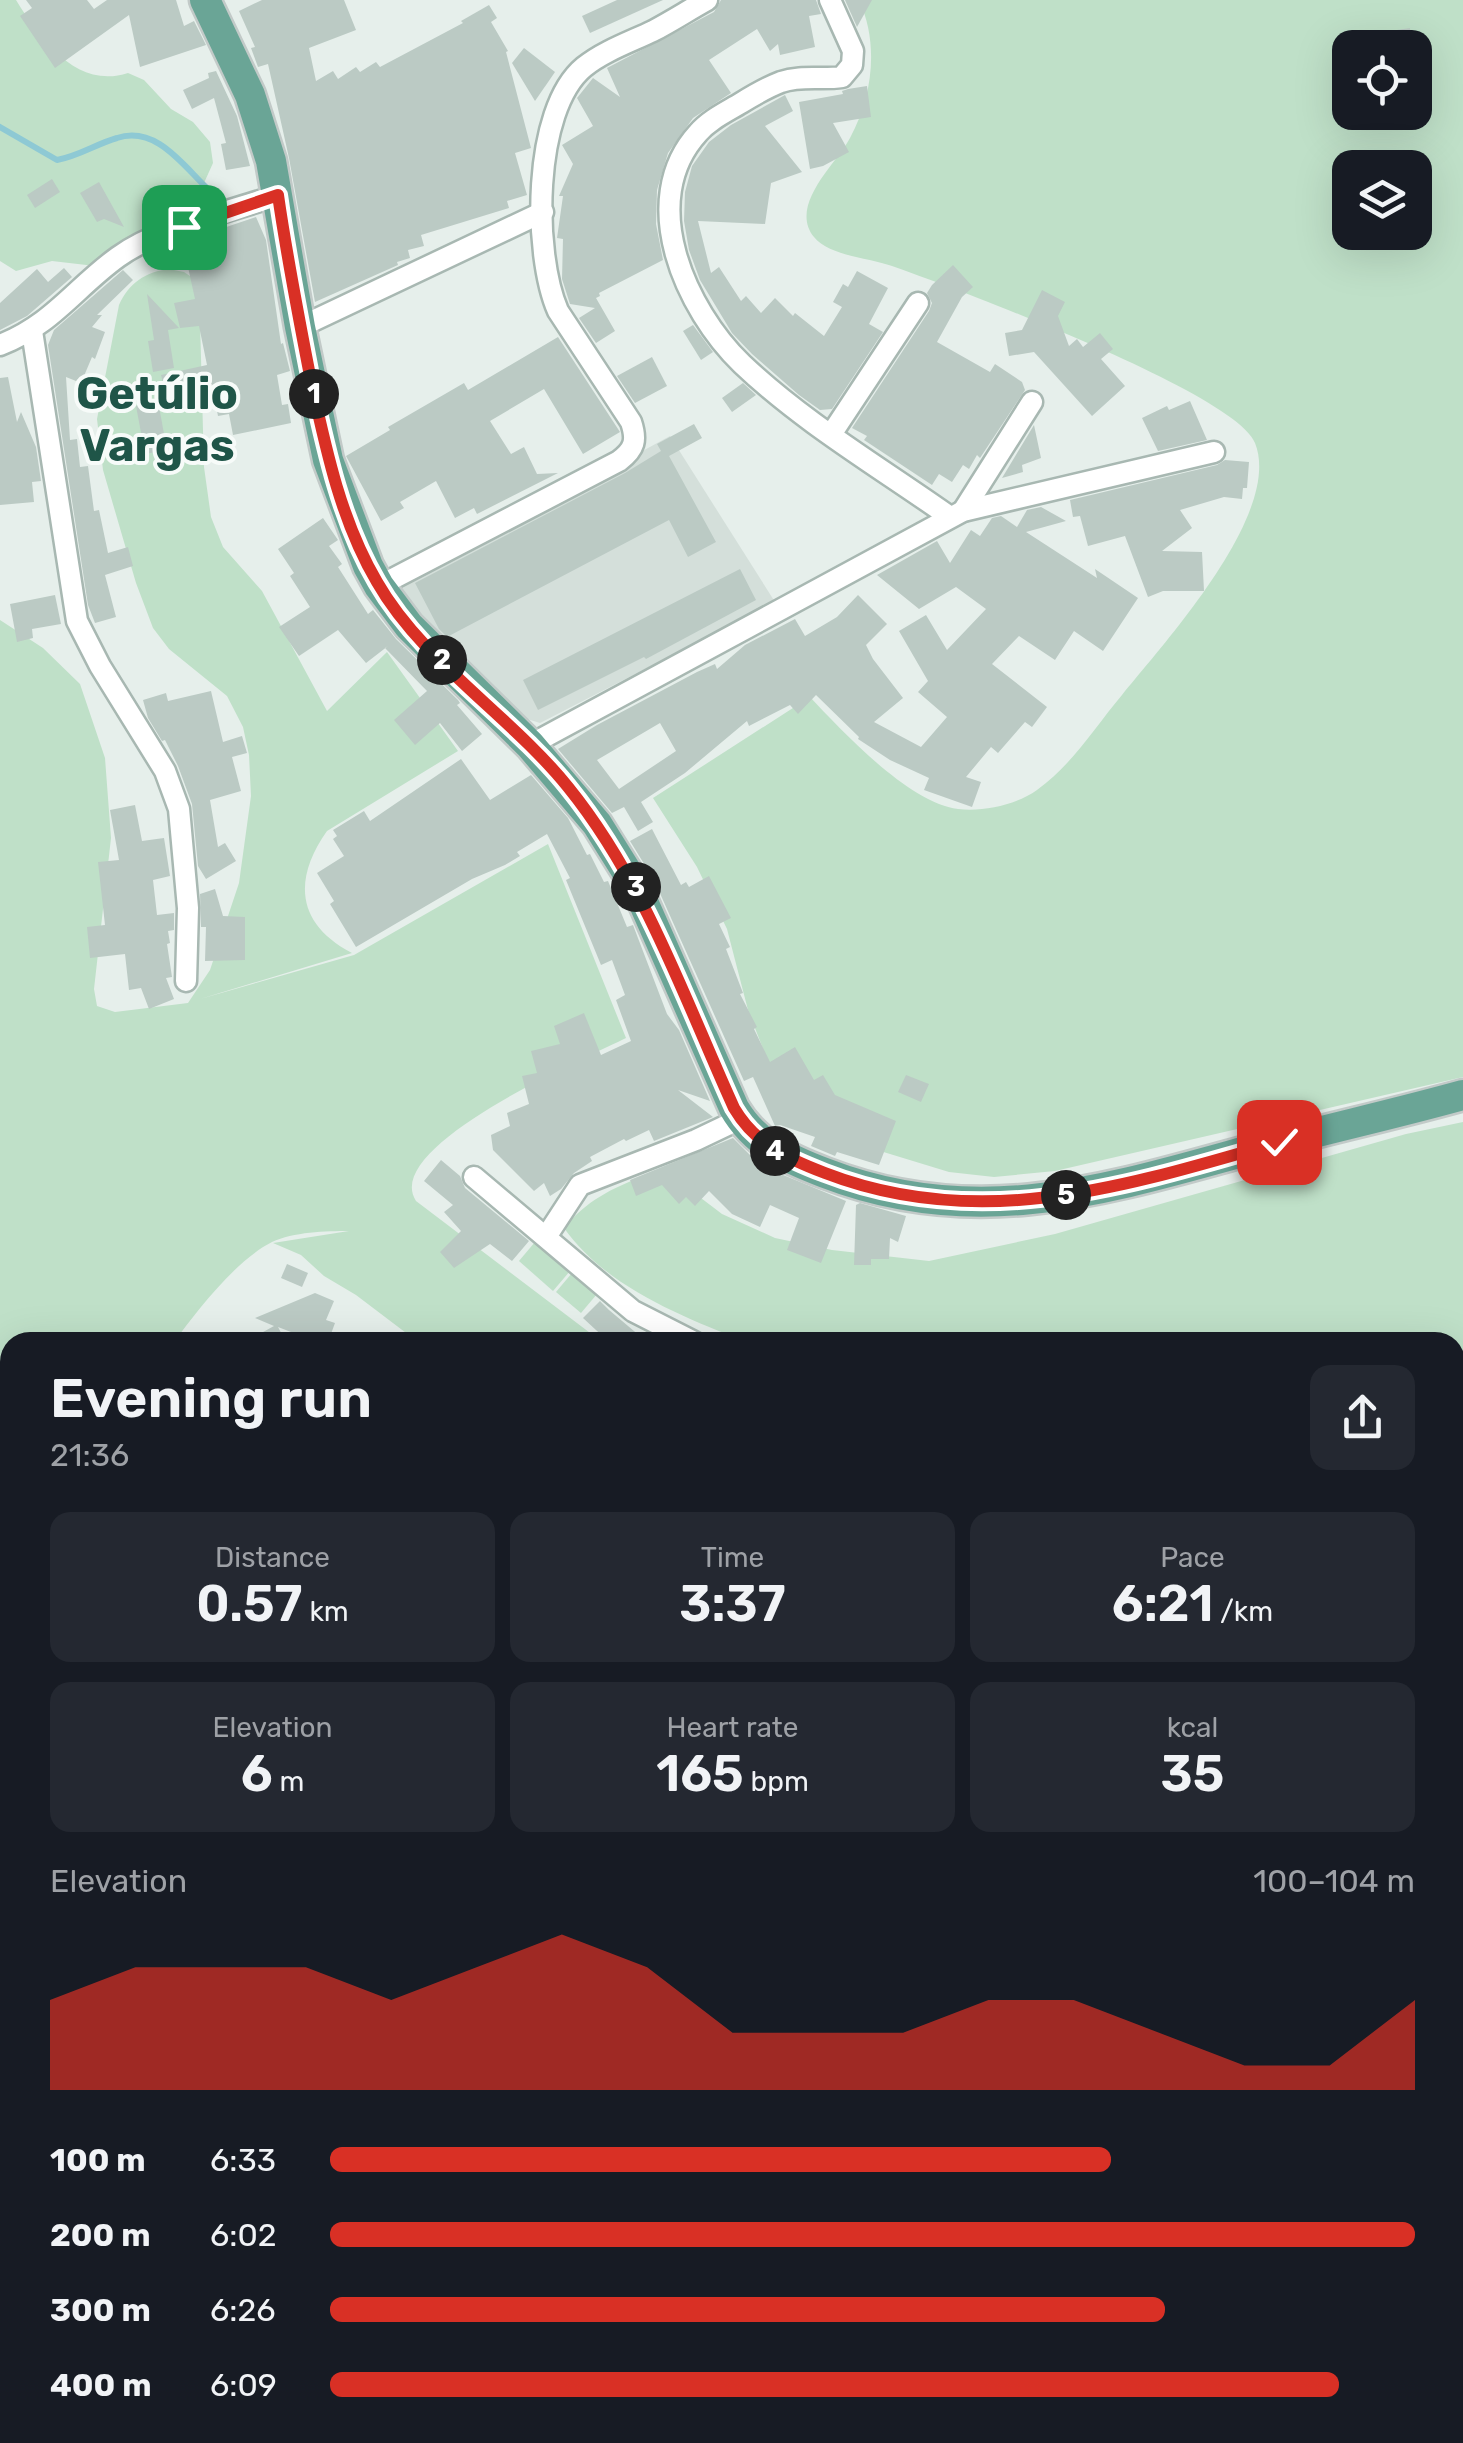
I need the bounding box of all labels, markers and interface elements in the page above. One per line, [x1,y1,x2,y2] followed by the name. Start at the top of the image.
[1332,30,1432,250] map controls
[1332,30,1432,130] button: locate
[1332,150,1432,250] button: layers
[142,185,227,270] pin
[157,200,212,255] icon: arrive
[76,367,238,472] district label: Getúlio Vargas
[289,369,339,419] pin: 1
[307,377,321,410] text: 1
[417,635,467,685] pin: 2
[433,643,451,676] text: 2
[611,862,661,912] pin: 3
[627,870,645,903] text: 3
[1237,1100,1322,1185] pin
[1252,1115,1307,1170] icon: check
[750,1126,800,1176] pin: 4
[765,1134,785,1167] text: 4
[1041,1170,1091,1220] pin: 5
[1057,1178,1075,1211] text: 5
[1310,1365,1415,1470] button: share
[50,1366,372,1431] text: Evening run
[50,1436,129,1474] text: 21:36
[215,1541,330,1574] text: Distance
[701,1541,764,1574] text: Time
[1160,1541,1225,1574] text: Pace
[196,1574,303,1634] text: 0.57
[679,1574,786,1634] text: 3:37
[1112,1574,1214,1634] text: 6:21
[303,1595,349,1628] text: km
[1214,1595,1273,1628] text: /km
[213,1711,332,1744] text: Elevation
[667,1711,798,1744] text: Heart rate
[1167,1711,1218,1744] text: kcal
[241,1744,273,1804] text: 6
[656,1744,744,1804] text: 165
[1161,1744,1224,1804] text: 35
[273,1765,304,1798] text: m
[744,1765,809,1798] text: bpm
[50,1862,187,1900] text: Elevation
[1253,1862,1415,1900] text: 100–104 m
[50,2141,146,2179] text: 100 m
[210,2141,276,2179] text: 6:33
[50,2216,150,2254] text: 200 m
[210,2216,277,2254] text: 6:02
[50,2291,151,2329] text: 300 m
[210,2291,276,2329] text: 6:26
[50,2366,152,2404] text: 400 m
[210,2366,277,2404] text: 6:09

